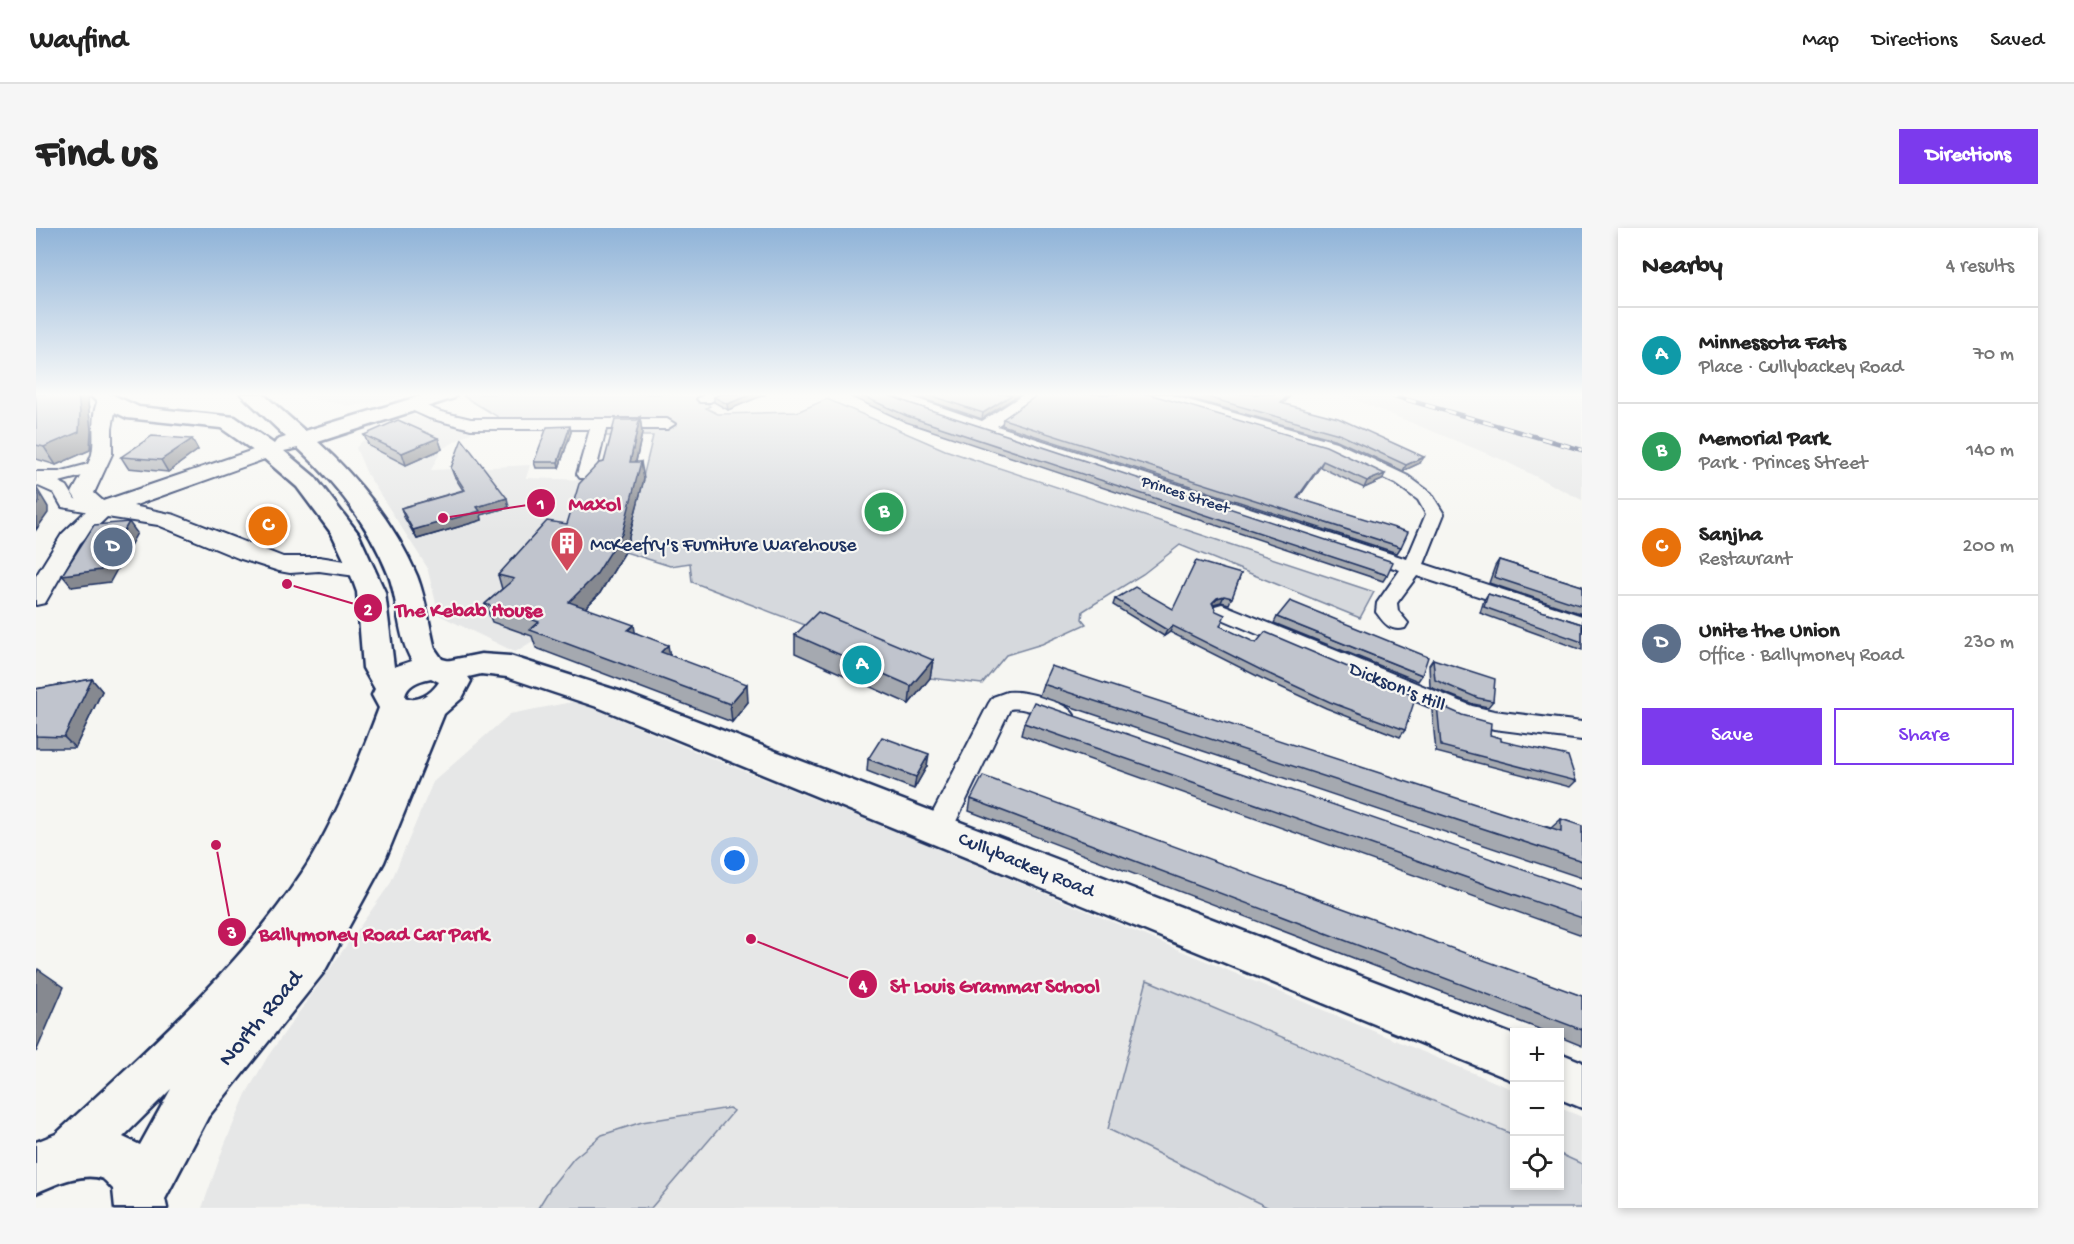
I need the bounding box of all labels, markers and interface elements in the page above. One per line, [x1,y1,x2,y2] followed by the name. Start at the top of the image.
[30,25,127,58] text: Wayfind
[1802,29,1839,54] text: Map
[1872,29,1957,54] text: Directions
[1990,29,2044,54] text: Saved
[1899,129,2038,184] button: Directions
[36,132,156,181] text: Find us
[1642,252,1723,283] text: Nearby
[1946,256,2014,279] text: 4 results
[1699,331,1846,357] text: Minnessota Fats
[1656,344,1667,367] text: A
[1973,344,2014,367] text: 70 m
[1699,357,1903,380] text: Place · Cullybackey Road
[1699,427,1829,453] text: Memorial Park
[1656,440,1667,463] text: B
[1966,440,2014,463] text: 140 m
[1699,453,1867,476] text: Park · Princes Street
[1137,473,1233,520] street label: Princes Street
[526,483,633,522] callout: Maxol
[864,490,904,534] pin: B
[569,494,622,519] text: Maxol
[536,495,545,516] text: 1
[248,504,288,548] pin: C
[1699,523,1762,549] text: Sanjha
[94,524,133,570] pin: D
[549,525,585,572] building icon: McKeefry's Furniture Warehouse
[590,535,857,558] place label: McKeefry's Furniture Warehouse
[1656,536,1667,559] text: C
[1963,536,2014,559] text: 200 m
[1699,549,1792,572] text: Restaurant
[353,589,555,628] callout: The Kebab House
[393,600,544,625] text: The Kebab House
[364,601,373,622] text: 2
[1699,619,1840,645] text: Unite the Union
[1655,632,1668,655] text: D
[1964,632,2014,655] text: 230 m
[842,642,882,688] pin: A
[1699,645,1903,668] text: Office · Ballymoney Road
[1343,658,1448,718] street label: Dickson's Hill
[1642,708,1822,765] button: Save
[1834,708,2014,765] button: Share
[954,828,1099,905] street label: Cullybackey Road
[720,846,749,875] your location
[217,913,501,952] callout: Ballymoney Road Car Park
[226,924,237,945] text: 3
[258,924,492,949] text: Ballymoney Road Car Park
[213,963,312,1074] street label: North Road
[848,965,1111,1004] callout: St Louis Grammar School
[890,976,1100,1001] text: St Louis Grammar School
[858,977,868,998] text: 4
[1510,1028,1564,1190] map controls
[1510,1028,1564,1082] button: +
[1510,1082,1564,1136] button: −
[1510,1136,1564,1190] button: locate

